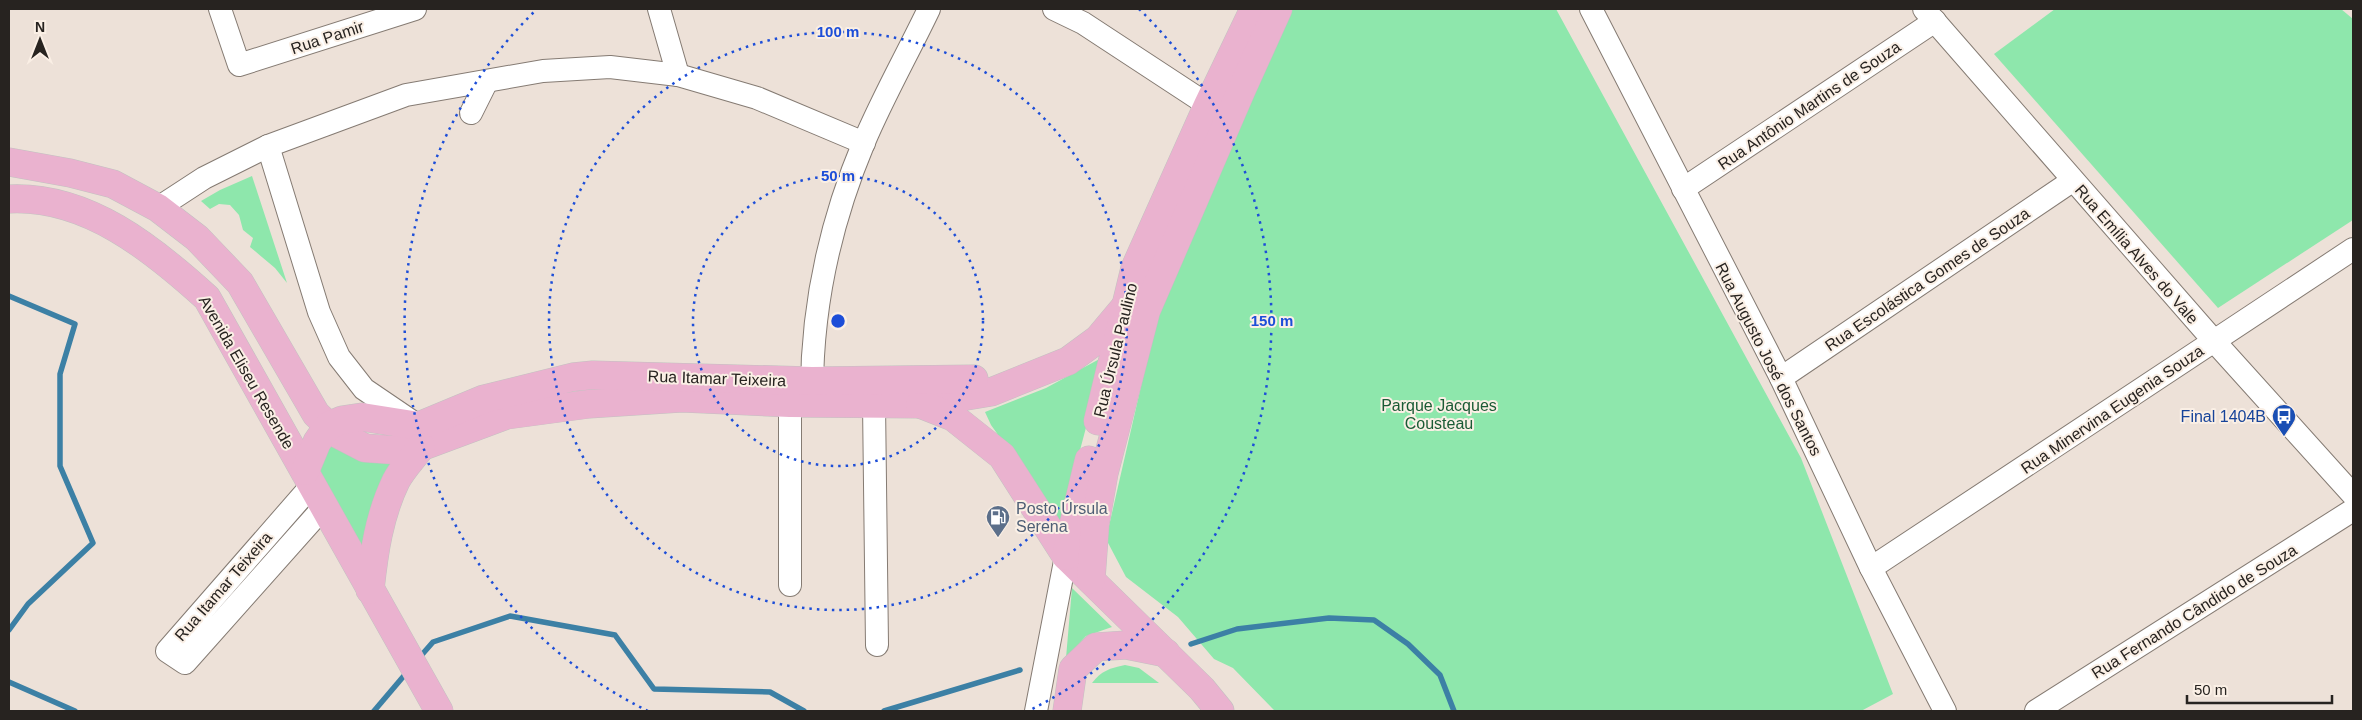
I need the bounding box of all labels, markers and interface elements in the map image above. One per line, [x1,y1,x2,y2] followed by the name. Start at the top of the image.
[15,15,65,65] north arrow
[289,18,366,57] street label: Rua Pamir
[35,19,45,35] text: N
[817,23,859,40] text: 100 m
[1715,38,1904,173] street label: Rua Antônio Martins de Souza
[821,167,855,184] text: 50 m
[2072,181,2202,327] street label: Rua Emília Alves do Vale
[1822,204,2033,354] street label: Rua Escolástica Gomes de Souza
[1712,260,1825,459] street label: Rua Augusto José dos Santos
[1090,281,1140,419] street label: Rua Úrsula Paulino
[196,293,297,452] street label: Avenida Eliseu Resende
[829,312,847,330] centre of rings
[1251,312,1293,329] text: 150 m
[2018,342,2207,477] street label: Rua Minervina Eugenia Souza
[648,368,787,389] street label: Rua Itamar Teixeira
[1381,397,1497,432] park label: Parque Jacques Cousteau
[2271,403,2297,437] bus stop icon: Final 1404B
[2181,408,2266,425] place label: Final 1404B
[1016,499,1108,535] place label: Posto Úrsula Serena
[985,504,1011,538] fuel station icon: Posto Úrsula Serena
[172,528,275,644] street label: Rua Itamar Teixeira
[2089,541,2300,682] street label: Rua Fernando Cândido de Souza
[2187,672,2332,704] scale bar
[2194,681,2227,698] text: 50 m

